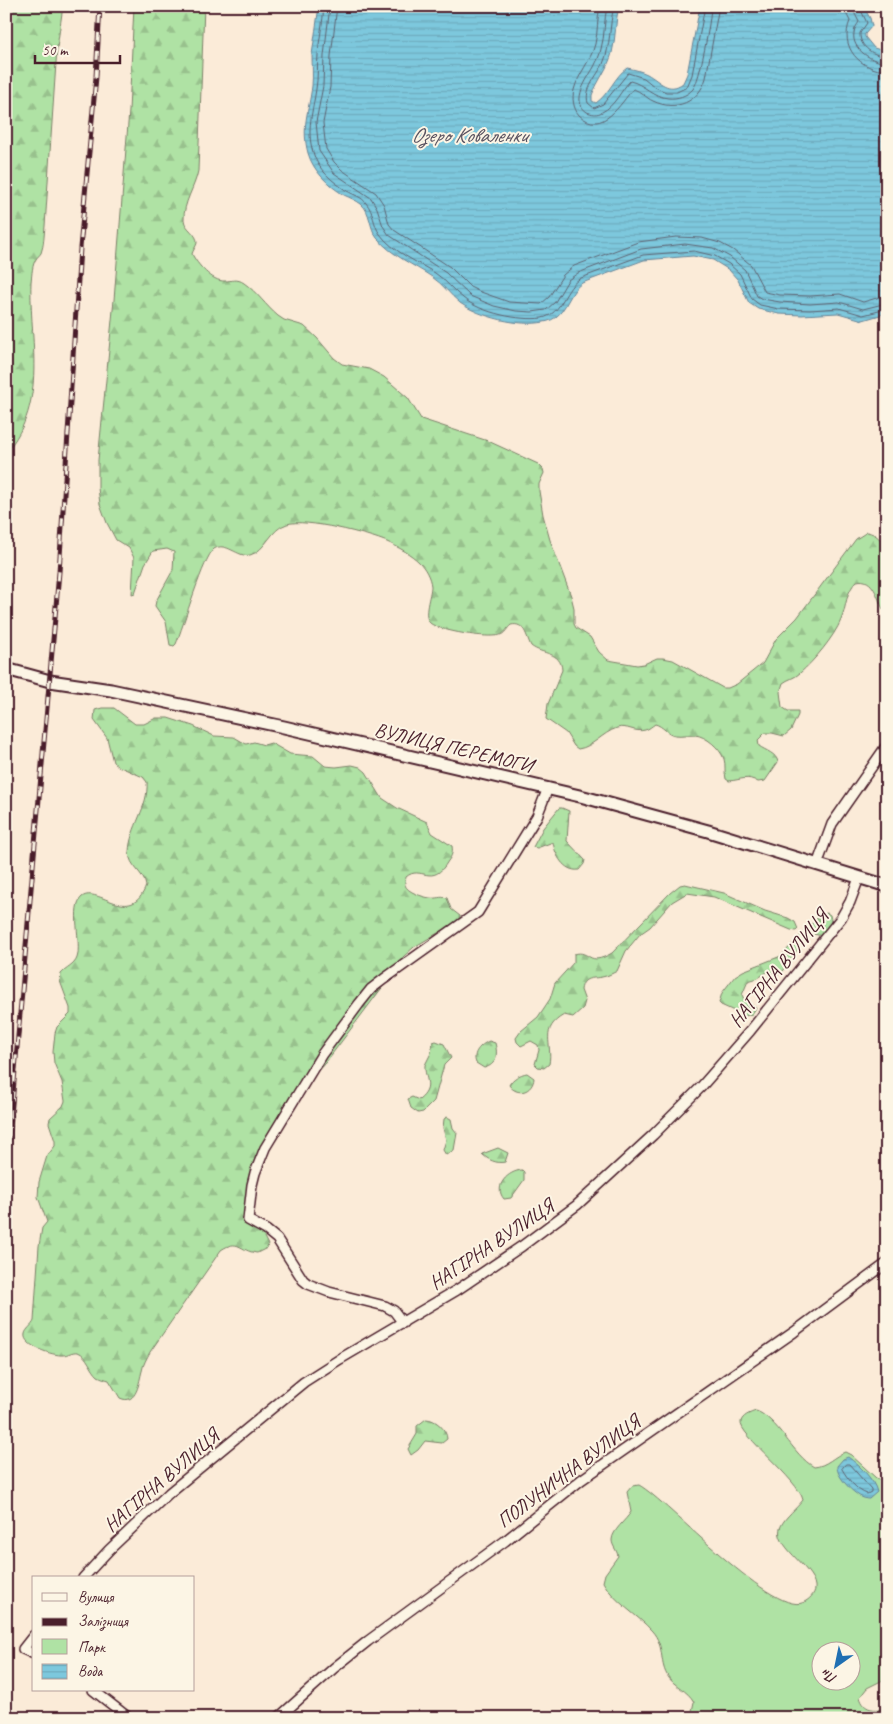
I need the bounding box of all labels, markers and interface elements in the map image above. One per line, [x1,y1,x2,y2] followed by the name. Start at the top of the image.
[35,32,120,64] scale bar
[42,41,69,60] text: 50 m
[411,122,530,149] water label: Озеро Коваленки
[372,717,539,779] street label: ВУЛИЦЯ ПЕРЕМОГИ
[723,902,835,1032] street label: НАГІРНА ВУЛИЦЯ
[424,1192,561,1295] street label: НАГІРНА ВУЛИЦЯ
[492,1408,647,1533] street label: ПОЛУНИЧНА ВУЛИЦЯ
[99,1422,226,1537] street label: НАГІРНА ВУЛИЦЯ
[32,1576,195,1692] legend
[78,1588,115,1607] text: Вулиця
[78,1612,129,1631] text: Залізниця
[78,1638,106,1657] text: Парк
[810,1642,860,1692] north arrow
[78,1662,103,1681] text: Вода
[818,1665,840,1688] text: Пн

